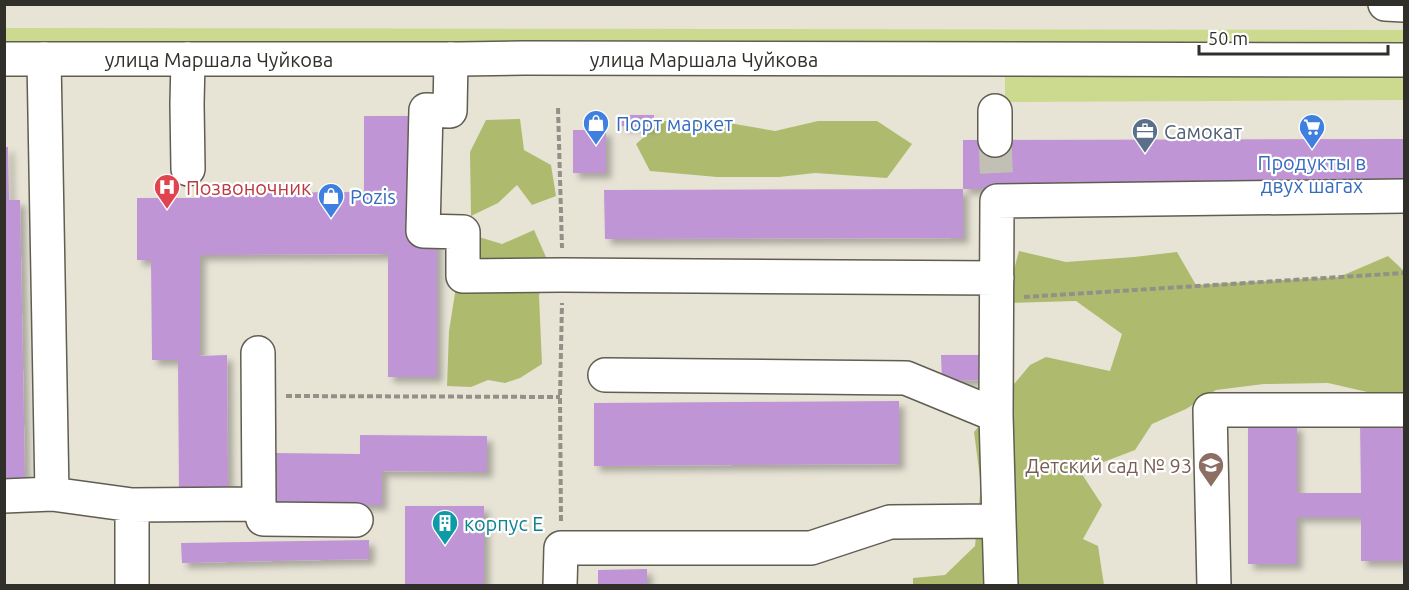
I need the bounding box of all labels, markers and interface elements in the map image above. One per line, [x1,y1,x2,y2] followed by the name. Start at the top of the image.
[1199,18,1388,56] scale bar
[1208,28,1248,48] text: 50 m
[105,48,333,71] street label: улица Маршала Чуйкова
[590,48,818,71] street label: улица Маршала Чуйкова
[581,108,611,146] shop icon: Порт маркет
[616,112,733,135] place label: Порт маркет
[1297,112,1327,150] supermarket icon: Продукты в двух шагах
[1130,116,1160,154] office icon: Самокат
[1164,120,1242,143] place label: Самокат
[1258,151,1366,197] place label: Продукты в двух шагах
[152,172,182,210] hospital icon: Позвоночник
[186,176,311,199] place label: Позвоночник
[316,181,346,219] shop icon: Pozis
[350,185,396,208] place label: Pozis
[1196,450,1226,488] school or university icon: Детский сад № 93
[1025,454,1192,477] place label: Детский сад № 93
[430,508,460,546] building icon: корпус Е
[464,512,544,535] place label: корпус Е

